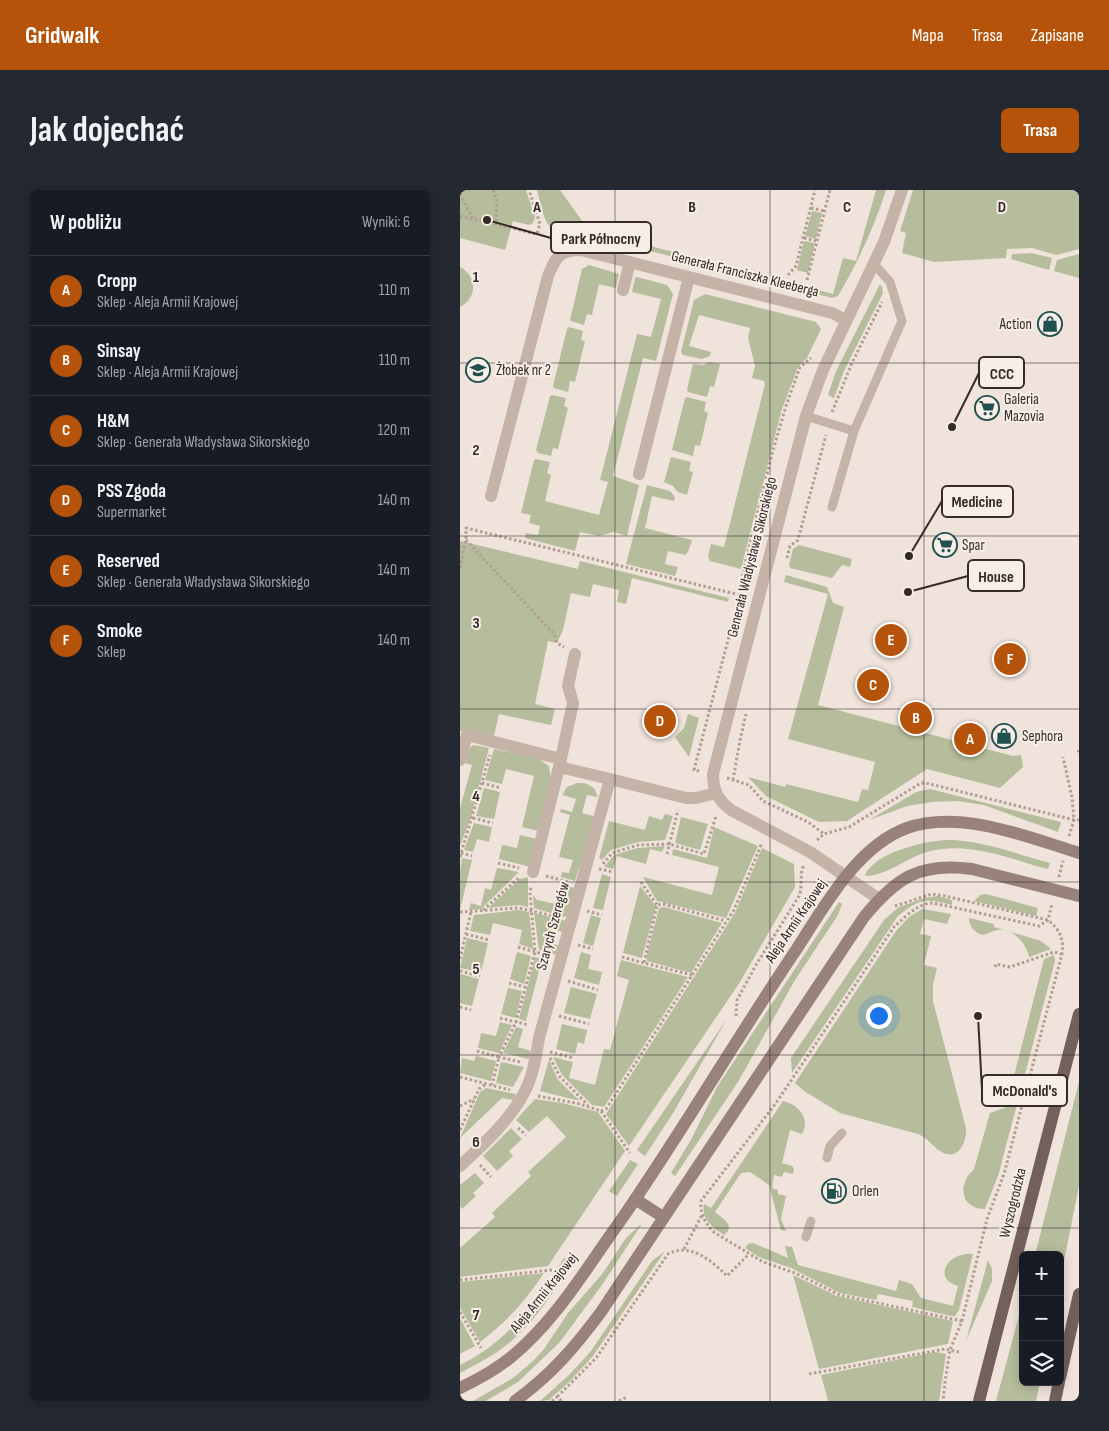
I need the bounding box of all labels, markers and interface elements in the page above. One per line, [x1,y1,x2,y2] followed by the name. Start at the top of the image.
[25,21,99,50] text: Gridwalk
[912,25,944,46] text: Mapa
[972,25,1003,46] text: Trasa
[1031,25,1084,46] text: Zapisane
[1001,108,1079,153] button: Trasa
[30,109,184,152] text: Jak dojechać
[532,198,541,217] text: A
[688,198,696,217] text: B
[843,198,851,217] text: C
[998,198,1006,217] text: D
[50,210,121,235] text: W pobliżu
[362,213,410,232] text: Wyniki: 6
[551,222,651,253] callout: Park Północny
[561,230,641,249] text: Park Północny
[669,246,821,302] street label: Generała Franciszka Kleeberga
[473,268,480,287] text: 1
[97,270,137,293] text: Cropp
[62,281,70,300] text: A
[379,281,410,300] text: 110 m
[97,293,238,312] text: Sklep · Aleja Armii Krajowej
[1037,311,1063,337] shop icon: Action
[998,315,1032,334] place label: Action
[97,340,141,363] text: Sinsay
[62,351,70,370] text: B
[379,351,410,370] text: 110 m
[465,357,491,383] school or university icon: Żłobek nr 2
[979,357,1024,388] callout: CCC
[496,361,551,380] place label: Żłobek nr 2
[97,363,238,382] text: Sklep · Aleja Armii Krajowej
[990,365,1014,384] text: CCC
[1004,390,1045,426] place label: Galeria Mazovia
[974,395,1000,421] supermarket icon: Galeria Mazovia
[97,410,129,433] text: H&M
[62,421,70,440] text: C
[378,421,410,440] text: 120 m
[97,433,310,452] text: Sklep · Generała Władysława Sikorskiego
[472,441,480,460] text: 2
[723,475,781,639] street label: Generała Władysława Sikorskiego
[97,480,166,503] text: PSS Zgoda
[942,486,1013,517] callout: Medicine
[62,491,70,510] text: D
[378,491,410,510] text: 140 m
[951,493,1003,512] text: Medicine
[97,503,166,522] text: Supermarket
[932,532,958,558] supermarket icon: Spar
[962,536,985,555] place label: Spar
[97,550,160,573] text: Reserved
[968,560,1024,591] callout: House
[63,561,69,580] text: E
[378,561,410,580] text: 140 m
[978,568,1014,587] text: House
[97,573,310,592] text: Sklep · Generała Władysława Sikorskiego
[472,614,480,633] text: 3
[97,620,142,643] text: Smoke
[875,621,907,659] pin: E
[63,631,69,650] text: F
[378,631,410,650] text: 140 m
[994,640,1026,678] pin: F
[97,643,126,662] text: Sklep
[857,666,889,704] pin: C
[900,699,932,737] pin: B
[644,702,676,740] pin: D
[954,720,986,758] pin: A
[991,723,1017,749] shop icon: Sephora
[1022,727,1063,746] place label: Sephora
[472,787,480,806] text: 4
[760,875,831,967] street label: Aleja Armii Krajowej
[532,879,574,972] street label: Szarych Szeregów
[472,960,480,979] text: 5
[866,1003,892,1029] your location
[982,1075,1067,1106] callout: McDonald's
[992,1082,1058,1101] text: McDonald's
[472,1133,480,1152] text: 6
[995,1166,1031,1240] street label: Wyszogrodzka
[821,1178,847,1204] fuel station icon: Orlen
[852,1182,879,1201] place label: Orlen
[505,1249,582,1338] street label: Aleja Armii Krajowej
[1019,1251,1064,1386] map controls
[1019,1251,1064,1296] button: +
[1019,1296,1064,1341] button: −
[473,1306,480,1325] text: 7
[1019,1341,1064,1386] button: layers

